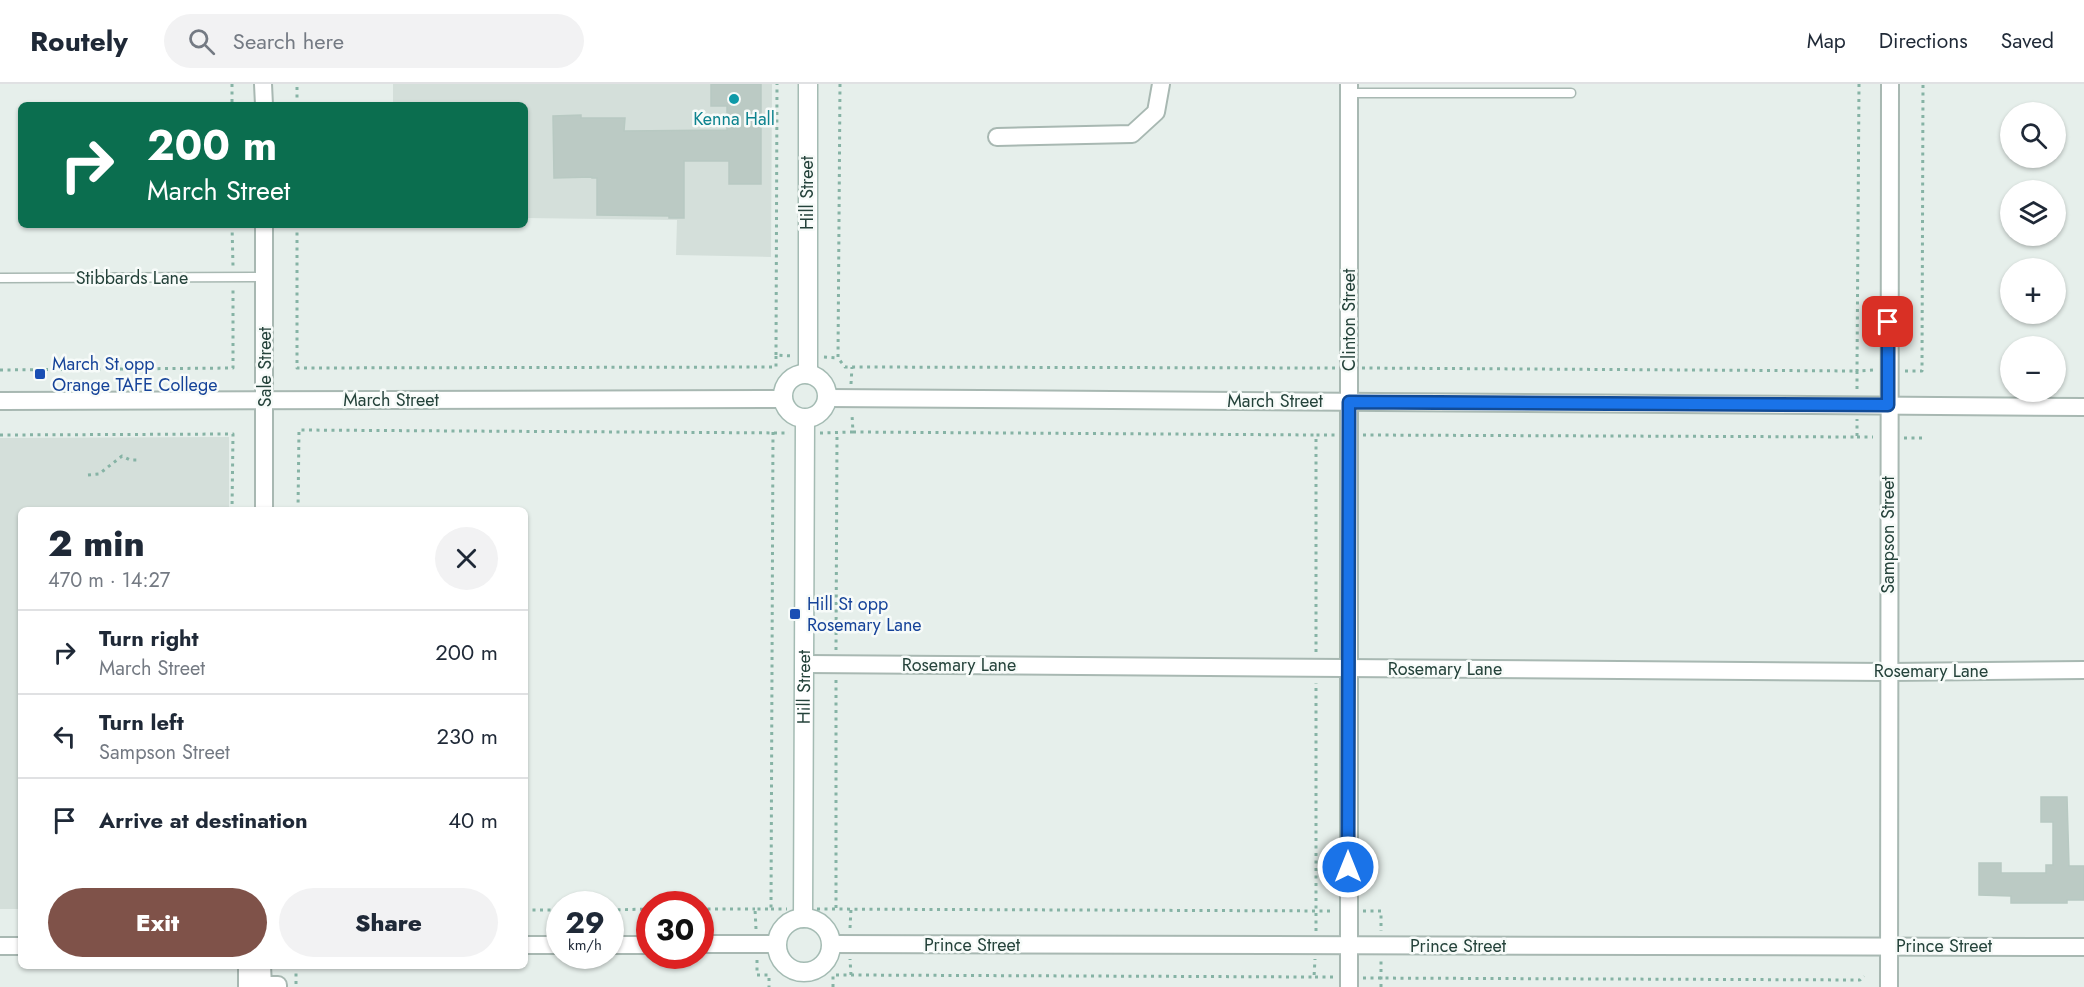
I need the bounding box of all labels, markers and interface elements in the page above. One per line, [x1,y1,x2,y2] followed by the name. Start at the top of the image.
[164,14,584,68] search box
[30,21,128,62] text: Routely
[185,25,218,58] icon: search
[233,25,344,57] text: Search here
[1807,26,1846,56] text: Map
[1879,26,1968,56] text: Directions
[2001,26,2054,56] text: Saved
[727,92,741,106] marker: Kenna Hall
[2000,102,2066,402] map controls
[2000,102,2066,168] button: search
[693,106,775,132] place label: Kenna Hall
[147,115,277,176] text: 200 m
[48,126,126,204] icon: right
[794,155,820,230] street label: Hill Street
[147,171,290,210] text: March Street
[2000,180,2066,246] button: layers
[2000,258,2066,324] button: +
[76,265,188,291] street label: Stibbards Lane
[1336,268,1362,371] street label: Clinton Street
[1862,296,1913,347] pin
[1871,305,1904,338] icon: arrive
[252,326,278,407] street label: Sale Street
[2000,336,2066,402] button: −
[52,351,217,398] place label: March St opp Orange TAFE College
[33,367,47,381] marker: March St opp Orange TAFE College
[343,387,439,413] street label: March Street
[1227,388,1323,414] street label: March Street
[1875,475,1901,594] street label: Sampson Street
[48,517,145,569] text: 2 min
[435,527,498,590] button: close
[48,566,170,595] text: 470 m · 14:27
[807,591,922,638] place label: Hill St opp Rosemary Lane
[788,607,802,621] marker: Hill St opp Rosemary Lane
[99,622,199,654] text: Turn right
[48,636,81,669] icon: right
[435,636,498,668] text: 200 m
[791,649,817,724] street label: Hill Street
[902,652,1016,678] street label: Rosemary Lane
[99,654,205,683] text: March Street
[1388,656,1502,682] street label: Rosemary Lane
[1874,658,1988,684] street label: Rosemary Lane
[99,706,184,738] text: Turn left
[48,720,81,753] icon: left
[437,720,498,752] text: 230 m
[99,738,230,767] text: Sampson Street
[48,804,81,837] icon: arrive
[99,804,308,836] text: Arrive at destination
[448,804,498,836] text: 40 m
[1316,835,1380,899] position arrow
[48,888,267,957] button: Exit
[279,888,498,957] button: Share
[636,891,714,969] speed limit sign: 30
[565,901,605,944] text: 29
[924,932,1021,958] street label: Prince Street
[1410,933,1507,959] street label: Prince Street
[1896,933,1993,959] street label: Prince Street
[568,934,602,956] text: km/h

